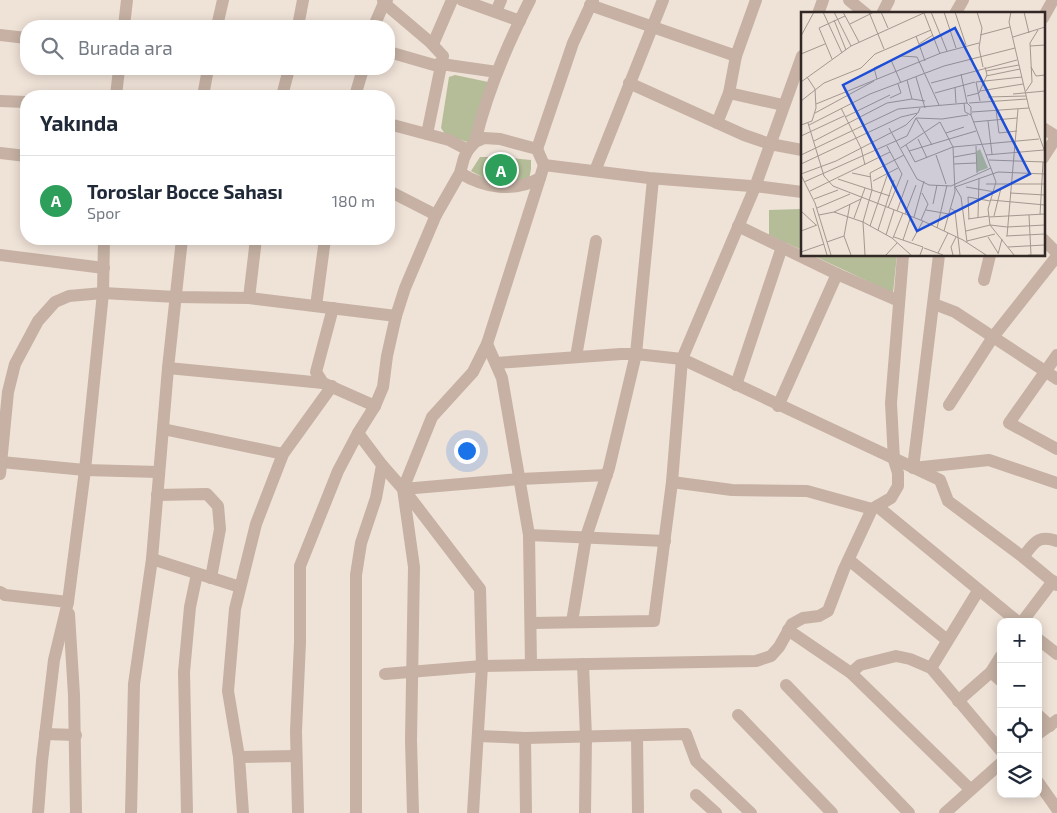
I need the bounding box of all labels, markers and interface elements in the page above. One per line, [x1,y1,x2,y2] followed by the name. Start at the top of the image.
[801,12,1044,256] inset map
[20,20,395,75] search box
[38,34,66,62] icon: search
[78,36,173,59] text: Burada ara
[40,110,118,135] text: Yakında
[485,151,517,189] pin: A
[87,180,283,203] text: Toroslar Bocce Sahası
[51,191,61,210] text: A
[332,191,375,210] text: 180 m
[87,203,121,222] text: Spor
[454,438,480,464] your location
[997,618,1042,798] map controls
[997,618,1042,663] button: +
[997,663,1042,708] button: −
[997,708,1042,753] button: locate
[997,753,1042,798] button: layers

